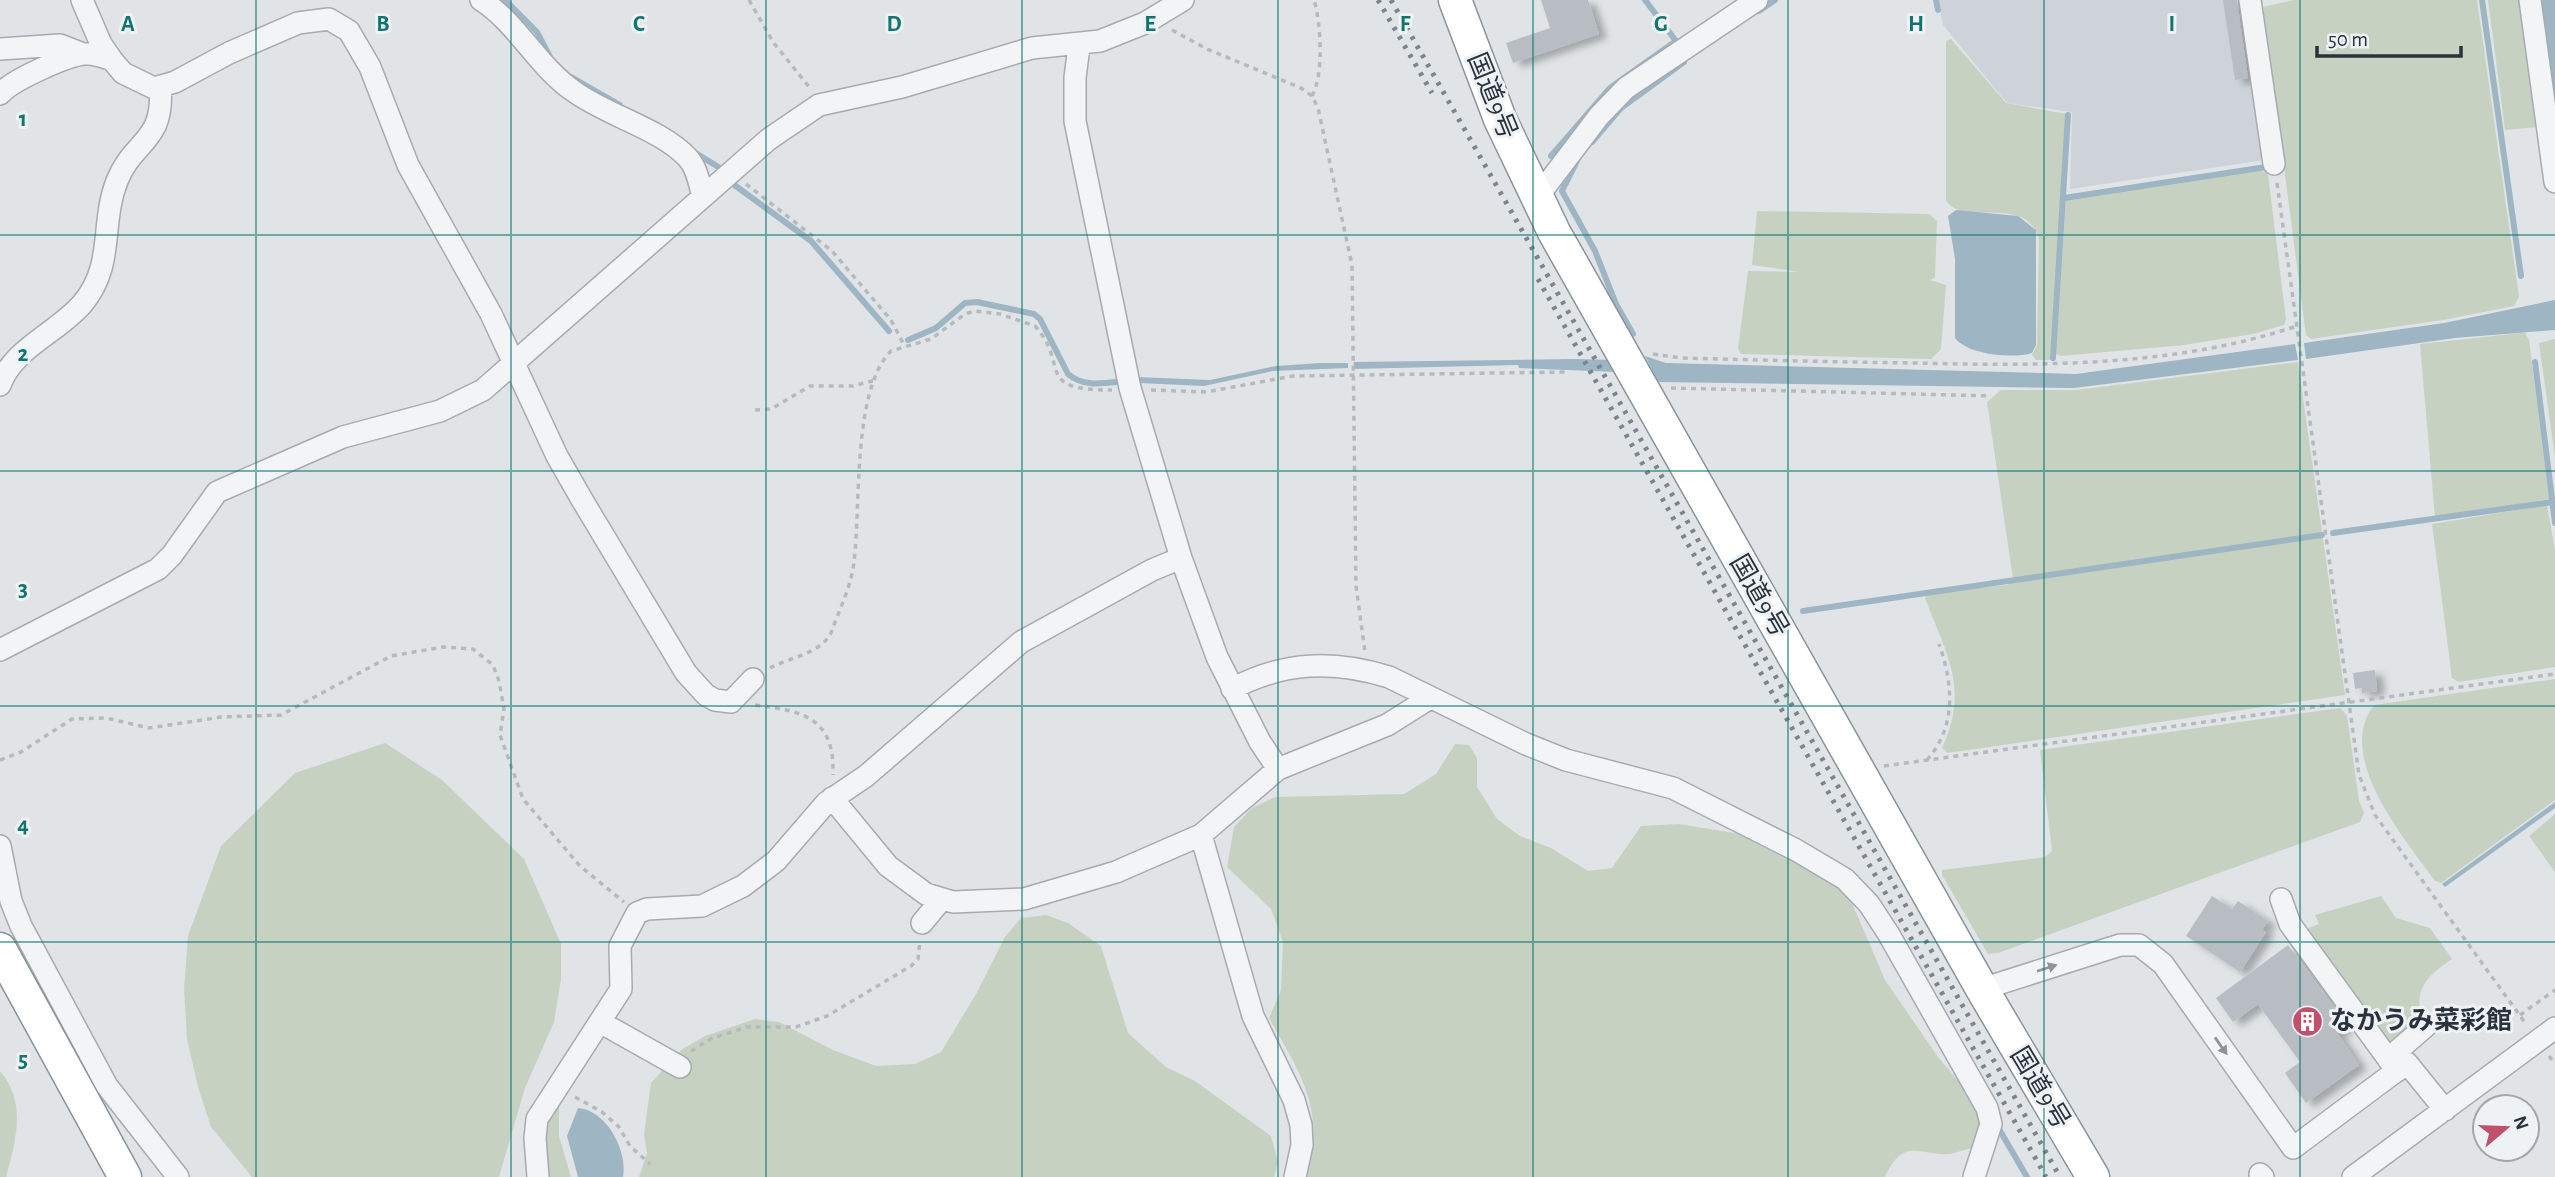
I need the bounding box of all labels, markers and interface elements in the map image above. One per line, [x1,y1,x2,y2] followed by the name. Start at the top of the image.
[121,13,135,36] text: A
[376,13,390,36] text: B
[633,13,645,36] text: C
[886,13,902,36] text: D
[1144,13,1156,36] text: E
[1400,13,1411,36] text: F
[1654,13,1668,36] text: G
[1908,13,1924,36] text: H
[2169,13,2175,36] text: I
[2317,14,2460,58] scale bar
[2328,29,2368,50] text: 50 m
[1463,49,1522,143] street label: 国道9号
[19,108,27,131] text: 1
[18,343,29,366] text: 2
[1725,550,1794,642] street label: 国道9号
[18,578,28,601] text: 3
[17,814,29,837] text: 4
[2036,963,2057,973] one-way arrow
[2290,1004,2324,1038] building icon: なかうみ菜彩館
[2330,1006,2512,1034] place label: なかうみ菜彩館
[2214,1037,2228,1055] one-way arrow
[2006,1042,2075,1133] street label: 国道9号
[18,1049,28,1072] text: 5
[2471,1093,2541,1163] north arrow
[2510,1114,2532,1132] text: N

